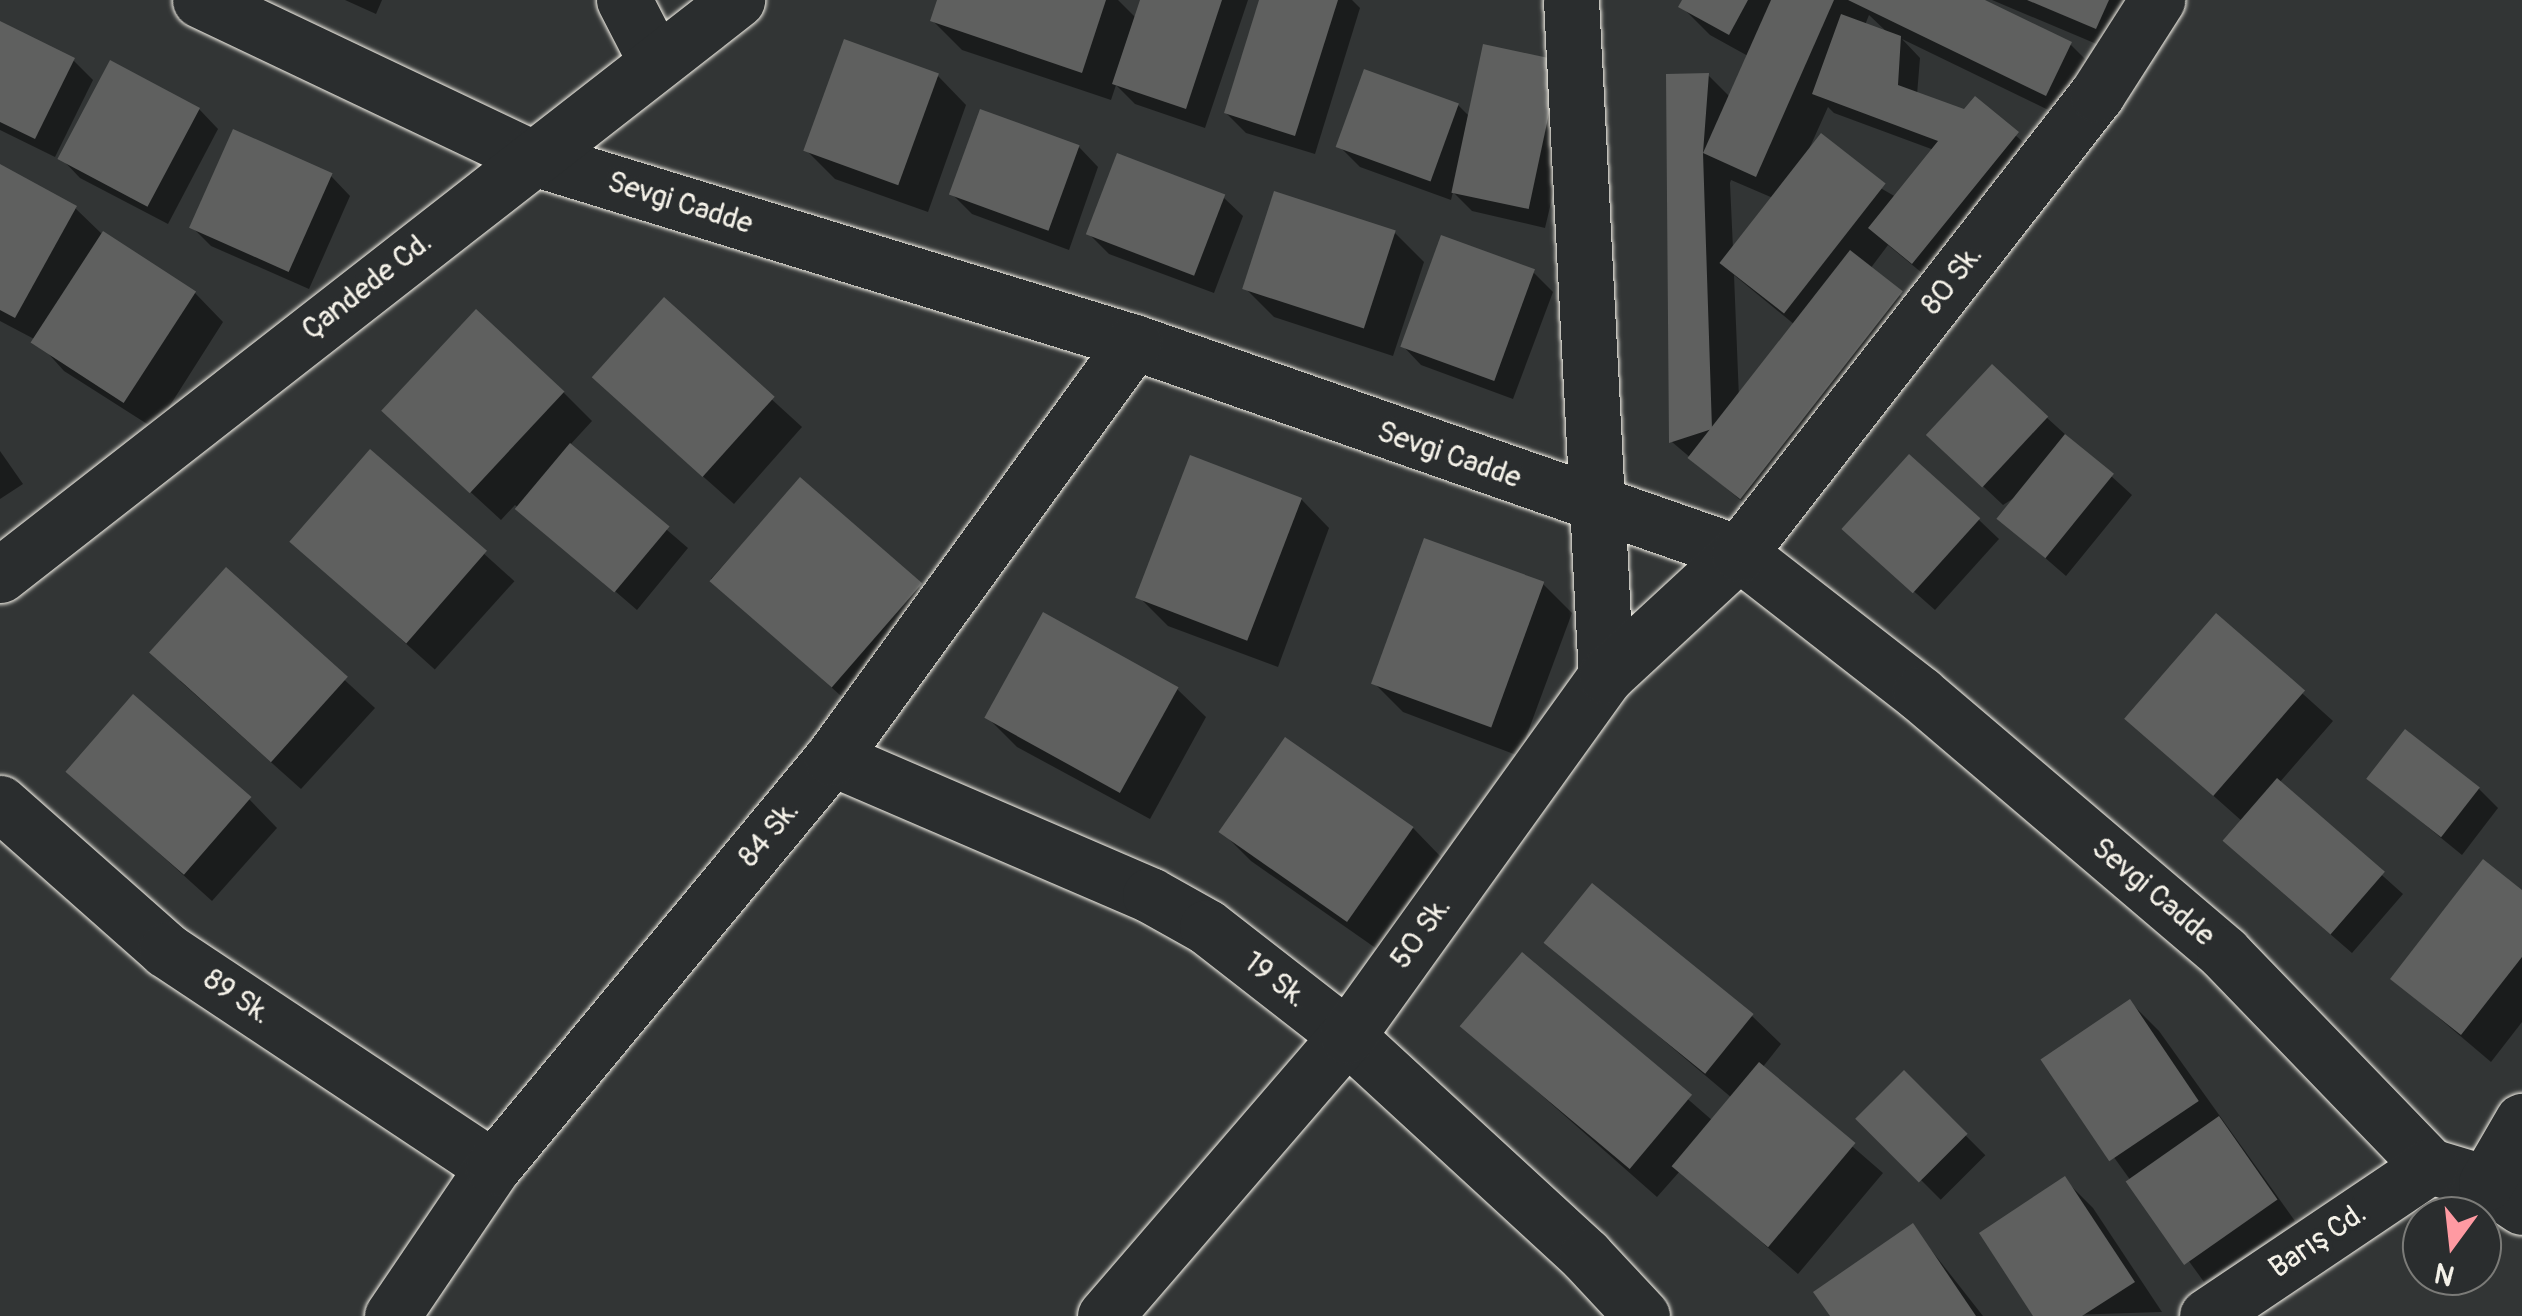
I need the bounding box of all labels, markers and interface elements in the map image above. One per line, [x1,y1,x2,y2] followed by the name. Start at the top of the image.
[603,164,757,242] street label: Sevgi Cadde
[295,224,439,348] street label: Çandede Cd.
[1914,238,1990,322] street label: 80 Sk.
[1372,414,1526,496] street label: Sevgi Cadde
[731,793,807,875] street label: 84 Sk.
[2084,830,2222,954] street label: Sevgi Cadde
[1383,890,1459,976] street label: 50 Sk.
[1236,944,1314,1016] street label: 19 Sk.
[196,961,278,1033] street label: 89 Sk.
[2263,1195,2373,1287] street label: Barış Cd.
[2402,1196,2502,1296] north arrow
[2431,1254,2458,1293] text: N

